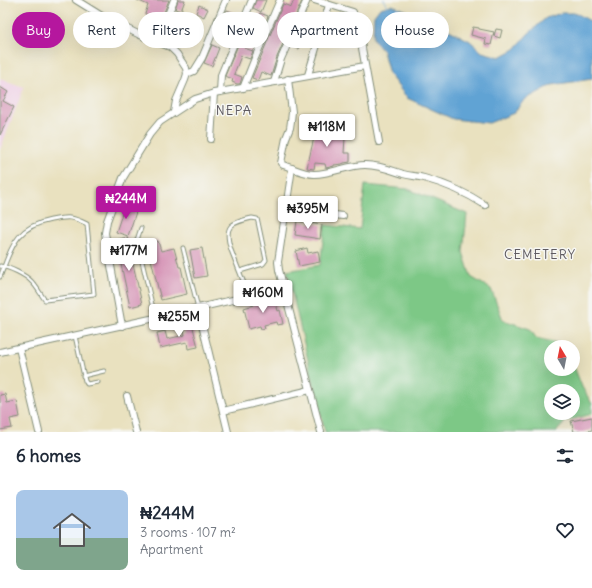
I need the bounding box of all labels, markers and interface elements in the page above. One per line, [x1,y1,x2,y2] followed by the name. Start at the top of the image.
[12,12,65,48] chip: Buy
[73,12,130,48] chip: Rent
[138,12,204,48] chip: Filters
[212,12,269,48] chip: New
[277,12,373,48] chip: Apartment
[381,12,449,48] chip: House
[216,102,252,119] district label: NEPA
[299,114,355,148] pin: ₦118M
[308,118,346,135] text: ₦118M
[98,186,154,220] pin: ₦244M
[105,190,147,207] text: ₦244M
[280,196,336,230] pin: ₦395M
[287,200,329,217] text: ₦395M
[101,238,157,272] pin: ₦177M
[110,242,148,259] text: ₦177M
[504,246,576,263] district label: CEMETERY
[235,280,291,314] pin: ₦160M
[242,284,284,301] text: ₦160M
[151,304,207,338] pin: ₦255M
[158,308,200,325] text: ₦255M
[544,340,580,376] north arrow
[544,340,580,420] map controls
[544,384,580,420] button: layers
[16,445,81,467] text: 6 homes
[554,445,576,467] icon: filters
[140,502,195,524] text: ₦244M
[48,506,96,554] icon: home
[554,519,576,541] icon: heart
[140,524,236,541] text: 3 rooms · 107 m²
[140,541,203,558] text: Apartment

